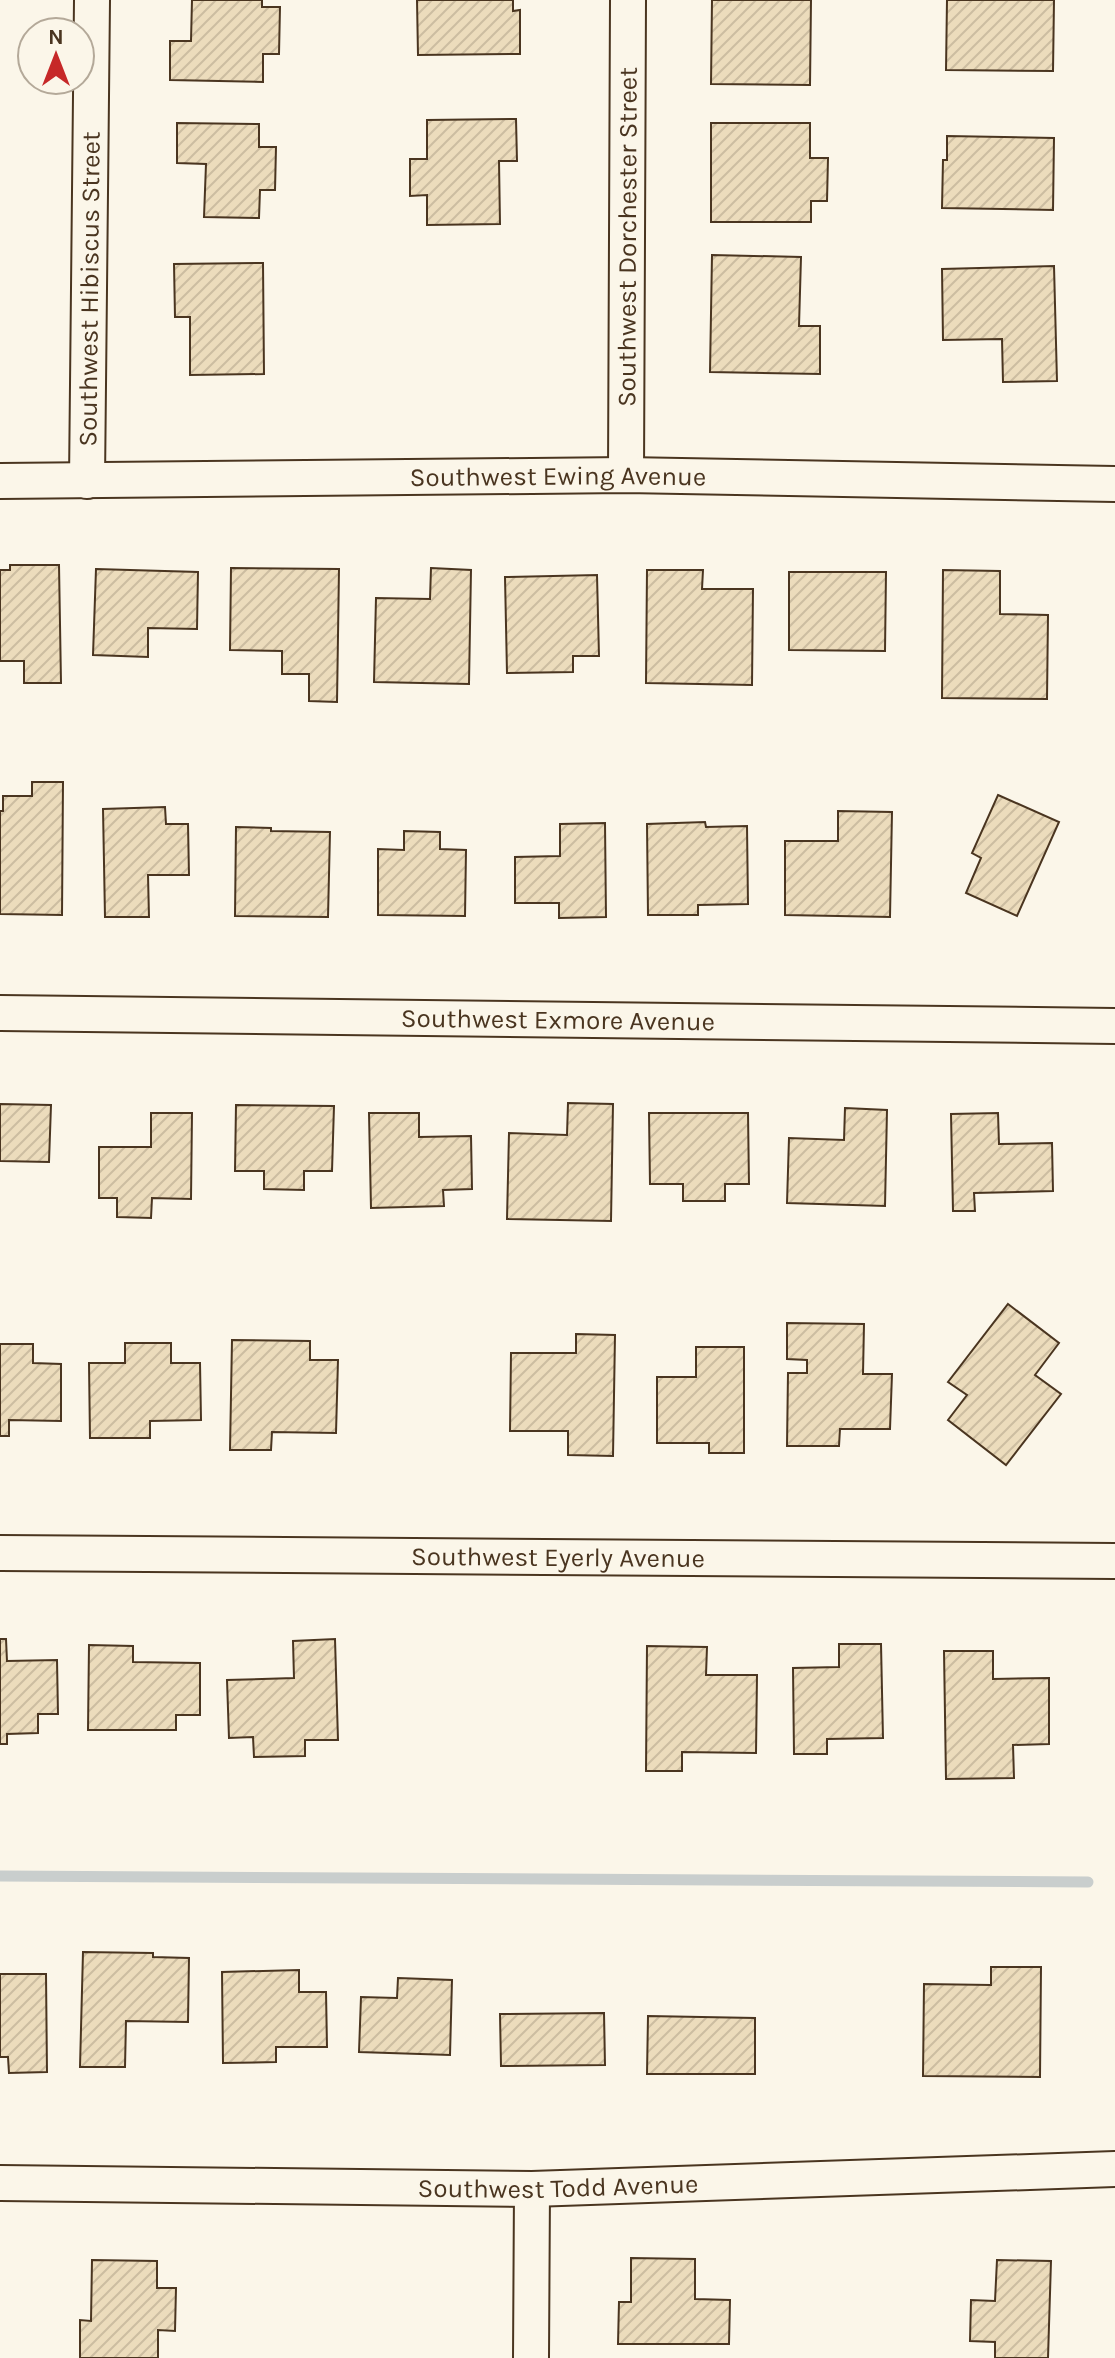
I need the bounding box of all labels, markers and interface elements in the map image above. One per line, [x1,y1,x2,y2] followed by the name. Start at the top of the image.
[16,16,96,96] north arrow
[48,24,64,50] text: N
[611,67,643,407] street label: Southwest Dorchester Street
[72,131,106,447] street label: Southwest Hibiscus Street
[410,459,706,493] street label: Southwest Ewing Avenue
[401,1002,715,1037] street label: Southwest Exmore Avenue
[411,1540,705,1574] street label: Southwest Eyerly Avenue
[417,2168,699,2205] street label: Southwest Todd Avenue

